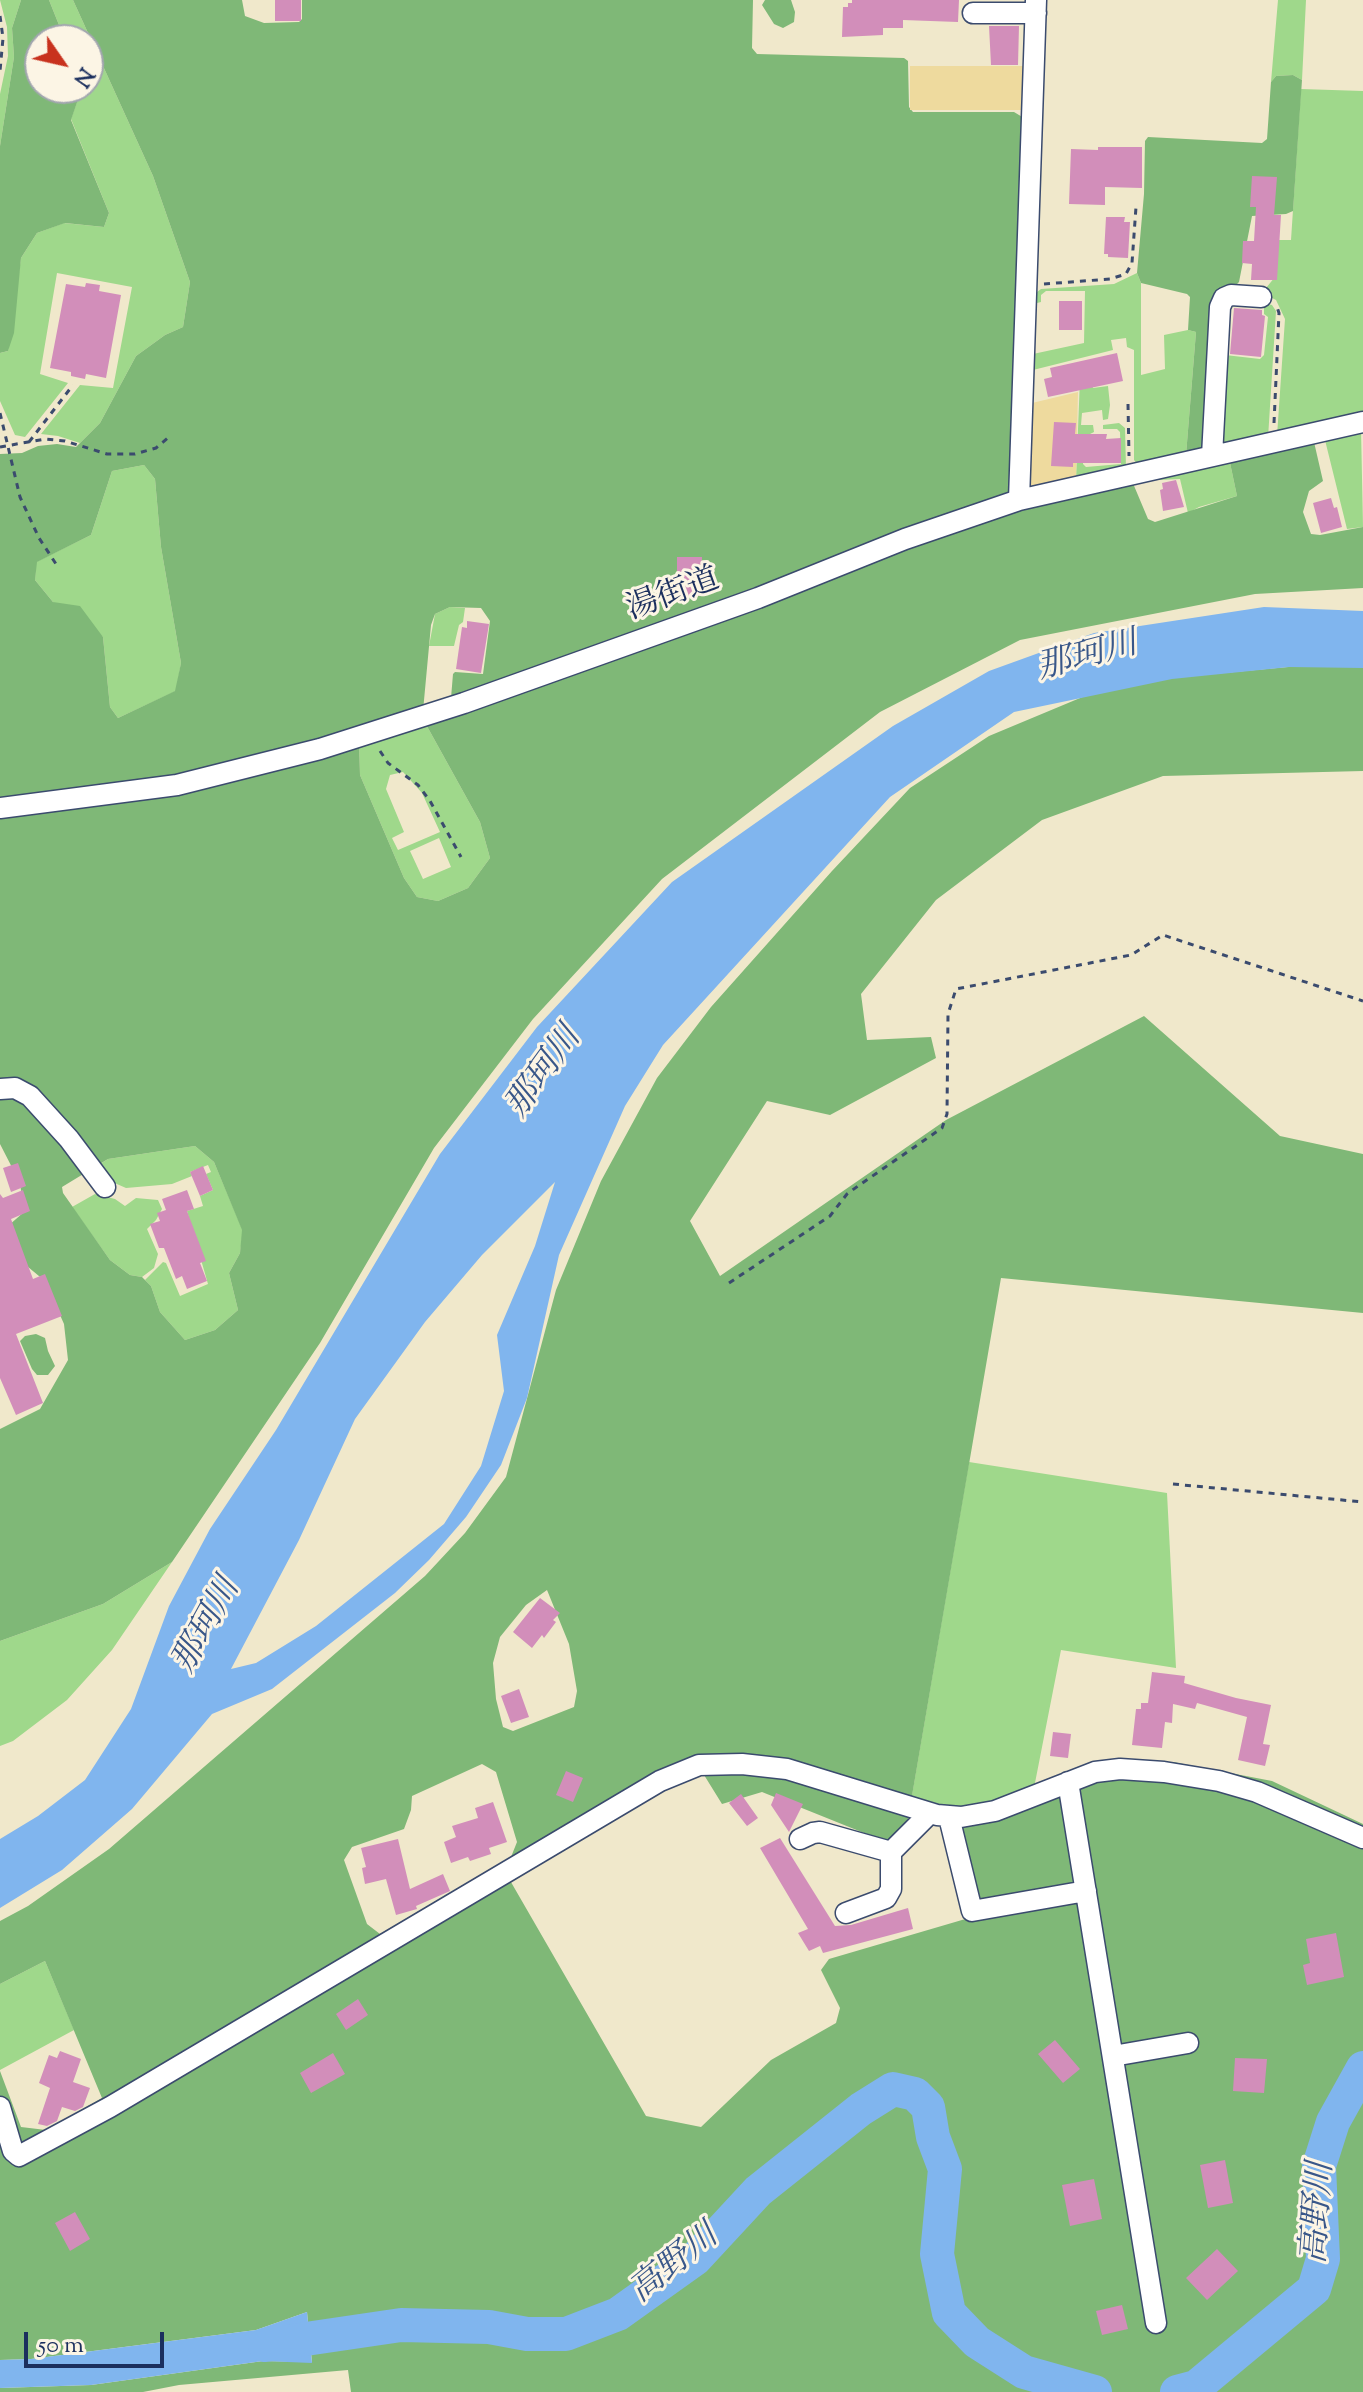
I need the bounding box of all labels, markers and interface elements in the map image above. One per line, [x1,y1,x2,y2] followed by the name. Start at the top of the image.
[24,24,104,104] north arrow
[64,60,100,93] text: N
[622,563,726,631] street label: 湯街道
[1033,626,1143,692] water label: 那珂川
[500,1021,592,1127] water label: 那珂川
[166,1573,252,1681] water label: 那珂川
[1297,2161,1345,2265] water label: 高野川
[624,2218,728,2314] water label: 高野川
[28,2316,168,2366] scale bar
[38,2329,84,2363] text: 50 m

